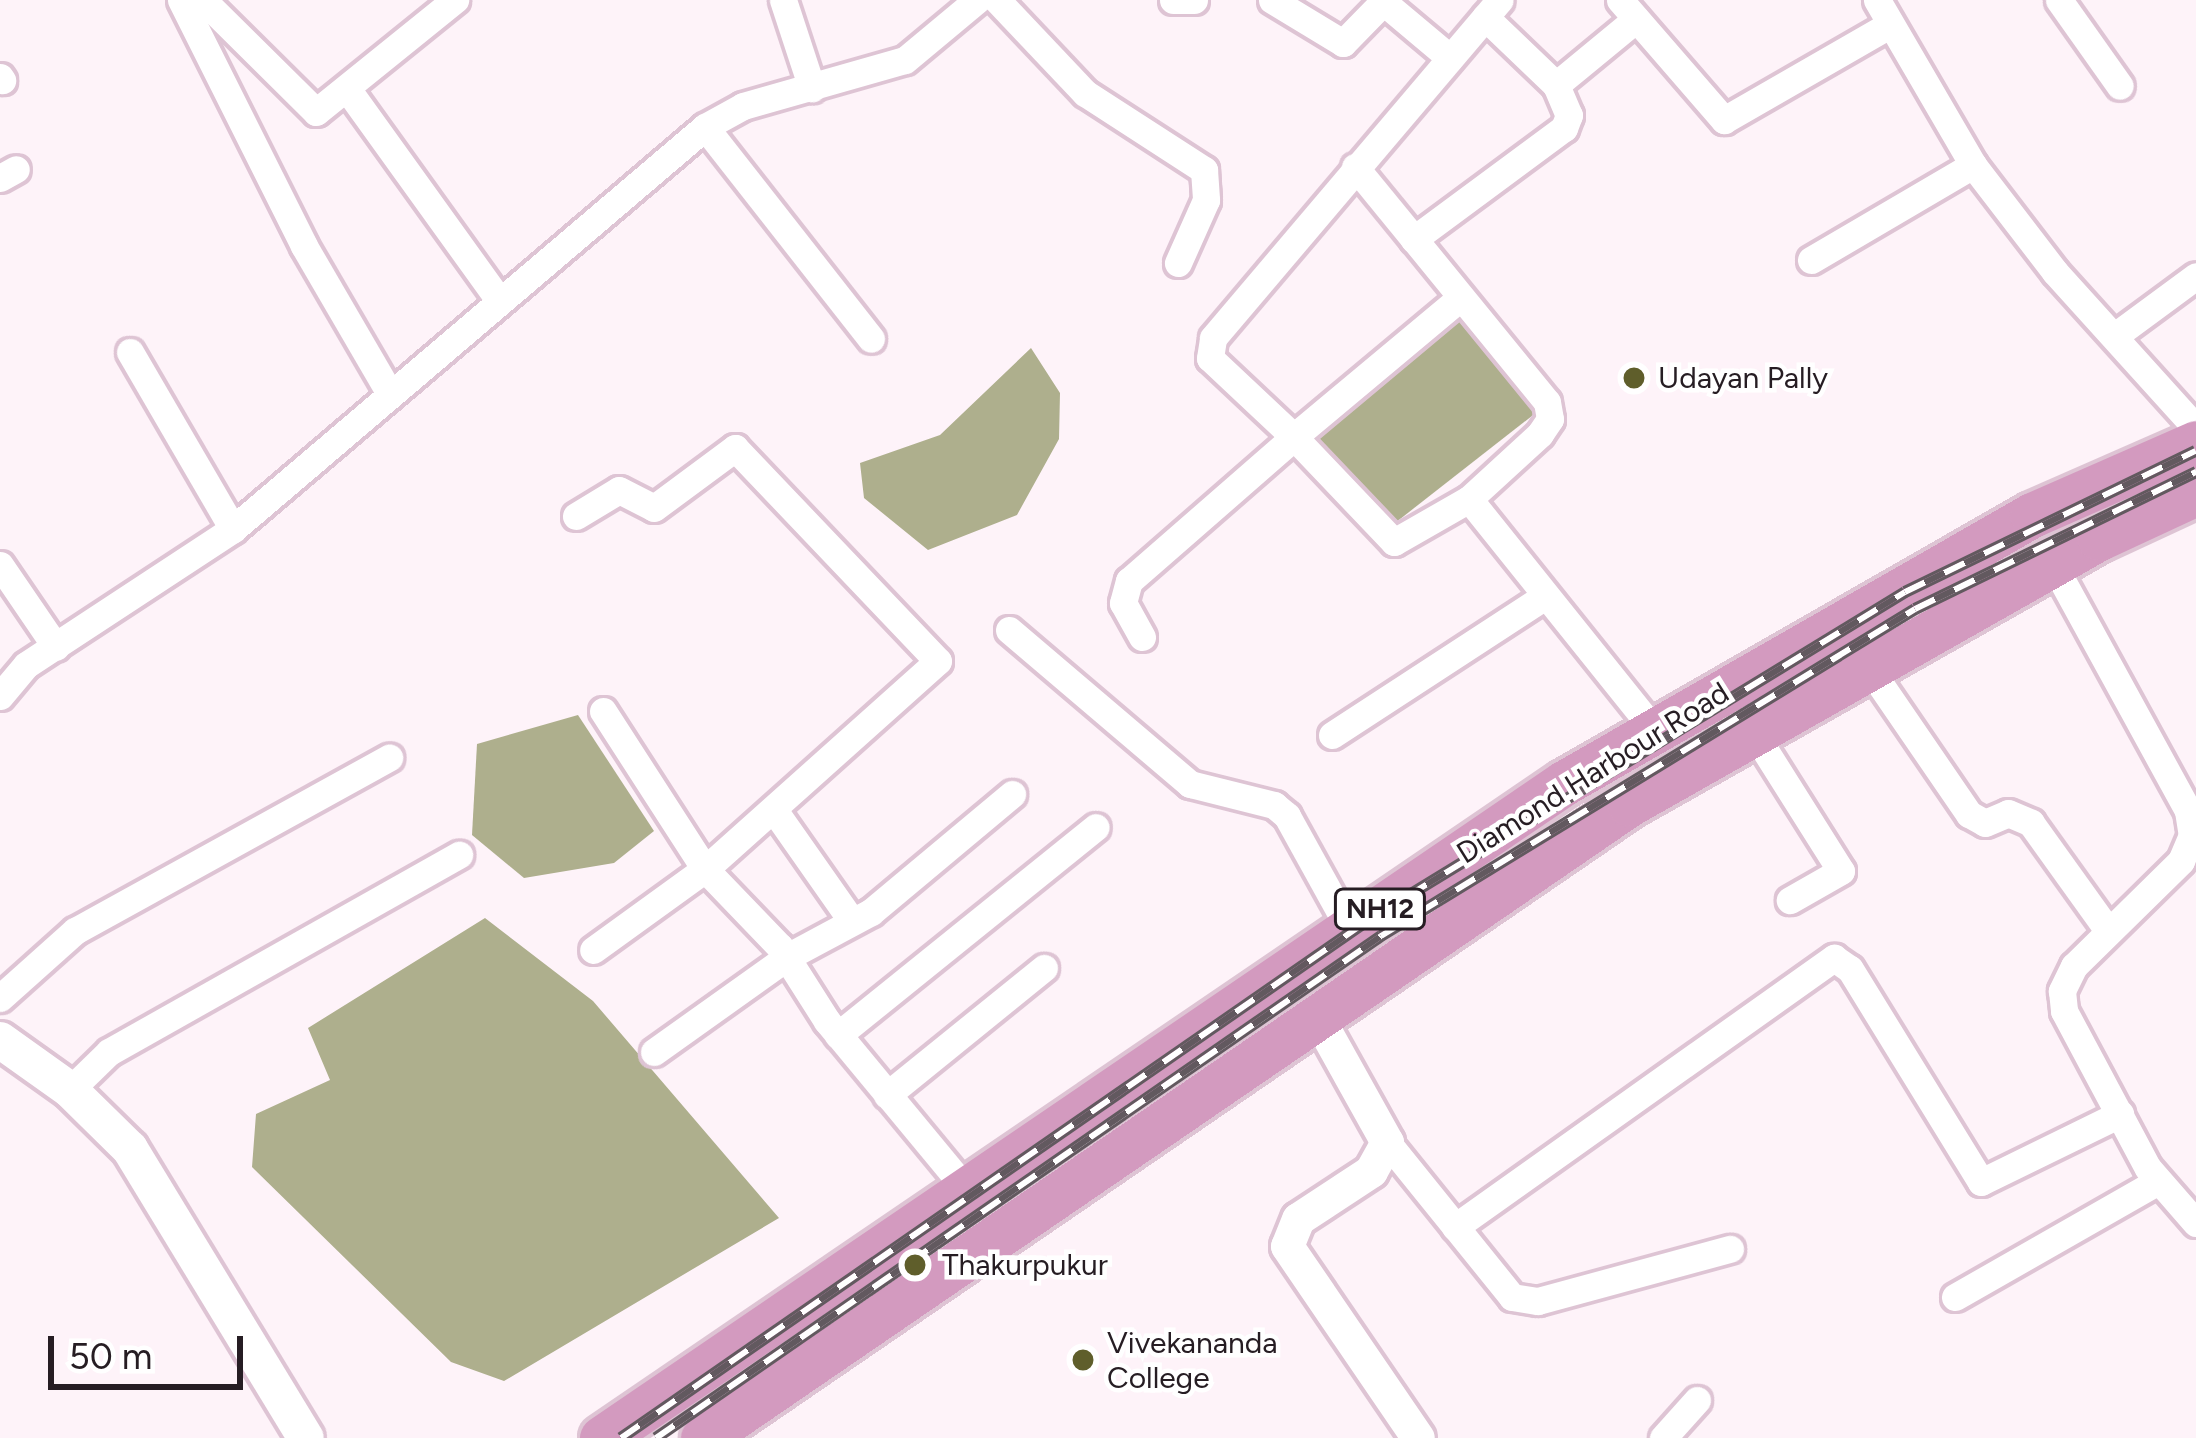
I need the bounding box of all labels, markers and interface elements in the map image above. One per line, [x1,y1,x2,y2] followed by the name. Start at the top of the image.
[1658,360,1828,396] place label: Udayan Pally
[1621,365,1647,391] marker: Udayan Pally
[1450,675,1736,871] street label: Diamond Harbour Road
[1332,888,1428,930] road number: NH12
[942,1247,1108,1283] place label: Thakurpukur
[899,1249,931,1281] marker: Thakurpukur
[54,1312,249,1386] scale bar
[1107,1325,1278,1396] place label: Vivekananda College
[69,1335,152,1378] text: 50 m
[1070,1347,1096,1373] marker: Vivekananda College

